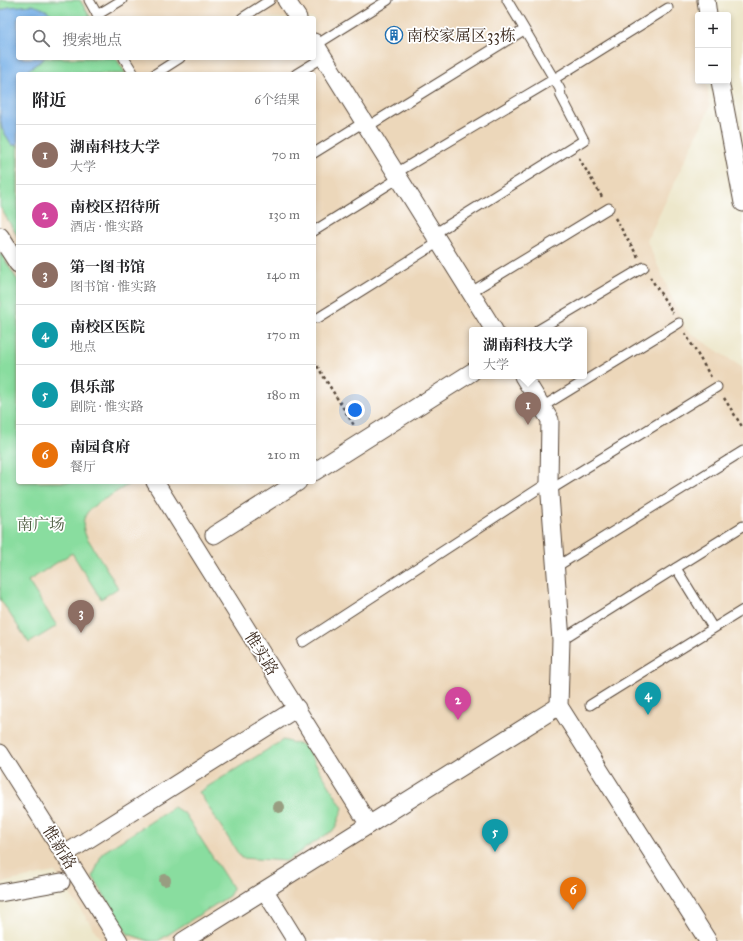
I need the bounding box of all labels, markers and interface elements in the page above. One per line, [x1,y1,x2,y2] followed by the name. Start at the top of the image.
[695,12,731,84] map controls
[695,12,731,48] button: +
[16,16,316,60] search box
[384,25,404,45] building icon: 南校家属区33栋
[407,26,516,45] place label: 南校家属区33栋
[30,27,52,49] icon: search
[62,31,122,49] text: 搜索地点
[695,48,731,84] button: −
[32,90,66,111] text: 附近
[254,92,300,108] text: 6个结果
[70,138,160,156] text: 湖南科技大学
[42,147,48,163] text: 1
[272,147,300,163] text: 70 m
[70,159,96,175] text: 大学
[70,198,160,216] text: 南校区招待所
[42,207,48,223] text: 2
[268,207,300,223] text: 130 m
[70,219,143,235] text: 酒店 · 惟实路
[70,258,145,276] text: 第一图书馆
[42,267,48,283] text: 3
[266,267,300,283] text: 140 m
[70,279,156,295] text: 图书馆 · 惟实路
[70,318,145,336] text: 南校区医院
[41,327,49,343] text: 4
[267,327,300,343] text: 170 m
[469,327,587,379] popup
[483,336,573,354] text: 湖南科技大学
[70,339,96,355] text: 地点
[483,357,509,373] text: 大学
[70,378,115,396] text: 俱乐部
[42,387,48,403] text: 5
[267,387,300,403] text: 180 m
[515,392,541,425] pin: 1
[70,399,143,415] text: 剧院 · 惟实路
[345,400,365,420] your location
[70,438,130,456] text: 南园食府
[42,447,48,463] text: 6
[267,447,300,463] text: 210 m
[70,459,96,475] text: 餐厅
[17,515,65,534] park label: 南广场
[68,600,94,633] pin: 3
[241,628,282,679] street label: 惟实路
[635,682,661,715] pin: 4
[445,687,471,720] pin: 2
[482,819,508,852] pin: 5
[39,822,80,873] street label: 惟新路
[560,877,586,910] pin: 6

